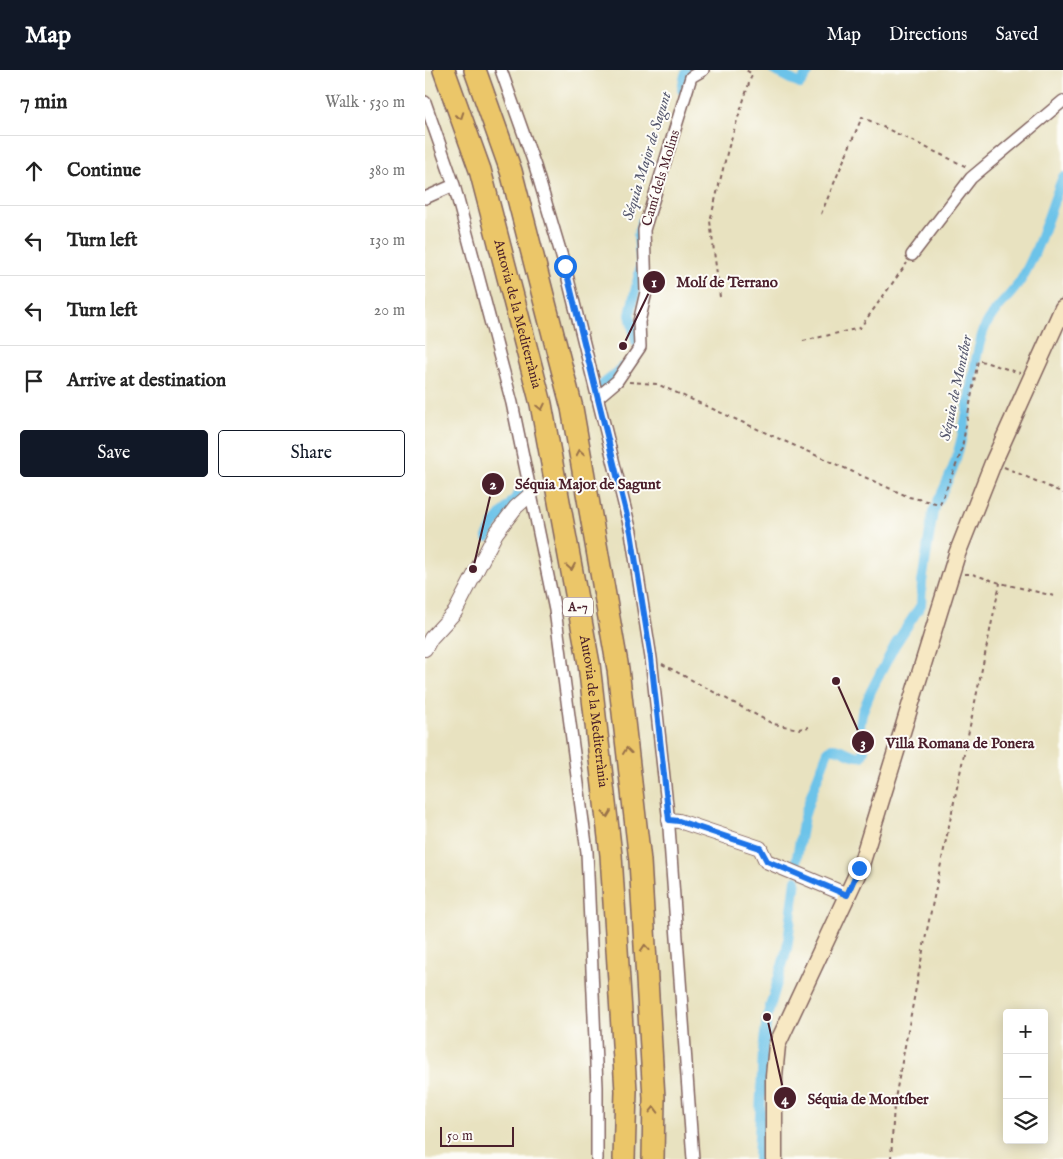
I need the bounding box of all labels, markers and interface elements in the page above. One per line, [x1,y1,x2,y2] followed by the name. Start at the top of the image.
[25,20,71,51] text: Map
[827,24,861,47] text: Map
[889,24,967,47] text: Directions
[995,24,1038,47] text: Saved
[618,88,677,223] water label: Séquia Major de Sagunt
[20,89,67,116] text: 7 min
[325,93,405,113] text: Walk · 530 m
[455,111,465,120] one-way arrow
[638,128,684,228] street label: Camí dels Molins
[20,157,48,185] icon: ahead
[67,159,141,183] text: Continue
[369,161,405,181] text: 380 m
[20,227,48,255] icon: left
[67,229,138,253] text: Turn left
[369,231,405,251] text: 130 m
[489,236,546,391] street label: Autovia de la Mediterrània
[554,255,577,278] route start
[641,267,788,297] callout: Molí de Terrano
[651,273,657,292] text: 1
[676,273,778,292] text: Molí de Terrano
[20,297,48,325] icon: left
[67,299,138,323] text: Turn left
[374,301,405,321] text: 20 m
[936,332,977,443] water label: Séquia de Montíber
[20,367,48,395] icon: arrive
[67,369,226,393] text: Arrive at destination
[535,403,546,412] one-way arrow
[20,430,208,477] button: Save
[218,430,405,477] button: Share
[575,448,585,457] one-way arrow
[480,469,671,499] callout: Séquia Major de Sagunt
[489,475,497,494] text: 2
[515,475,662,494] text: Séquia Major de Sagunt
[565,563,576,571] one-way arrow
[563,598,593,616] road number: A-7
[575,633,612,789] street label: Autovia de la Mediterrània
[851,727,1044,757] callout: Villa Romana de Ponera
[860,734,866,753] text: 3
[885,734,1035,753] text: Villa Romana de Ponera
[622,747,633,755] one-way arrow
[601,811,612,819] one-way arrow
[848,857,871,880] route end
[640,944,651,952] one-way arrow
[1003,1009,1048,1144] map controls
[1003,1009,1048,1054] button: +
[1003,1054,1048,1099] button: −
[772,1083,938,1113] callout: Séquia de Montíber
[781,1090,789,1109] text: 4
[807,1090,929,1109] text: Séquia de Montíber
[1003,1099,1048,1144] button: layers
[649,1106,659,1114] one-way arrow
[440,1124,514,1147] scale bar
[447,1127,473,1145] text: 50 m

